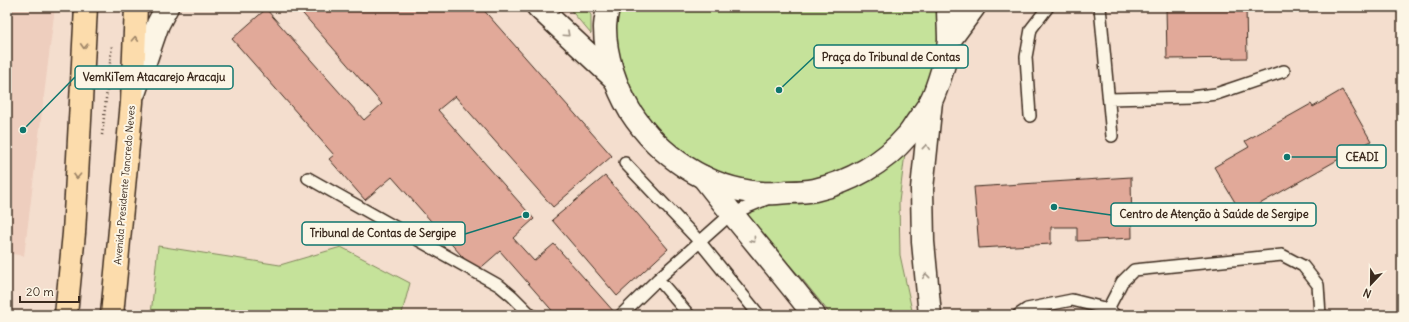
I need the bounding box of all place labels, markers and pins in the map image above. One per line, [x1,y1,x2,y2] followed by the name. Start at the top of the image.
[814,45,968,68] callout: Praça do Tribunal de Contas
[75,66,233,89] callout: VemKiTem Atacarejo Aracaju
[1337,145,1386,168] callout: CEADI
[1111,203,1316,226] callout: Centro de Atenção à Saúde de Sergipe
[302,222,465,245] callout: Tribunal de Contas de Sergipe

